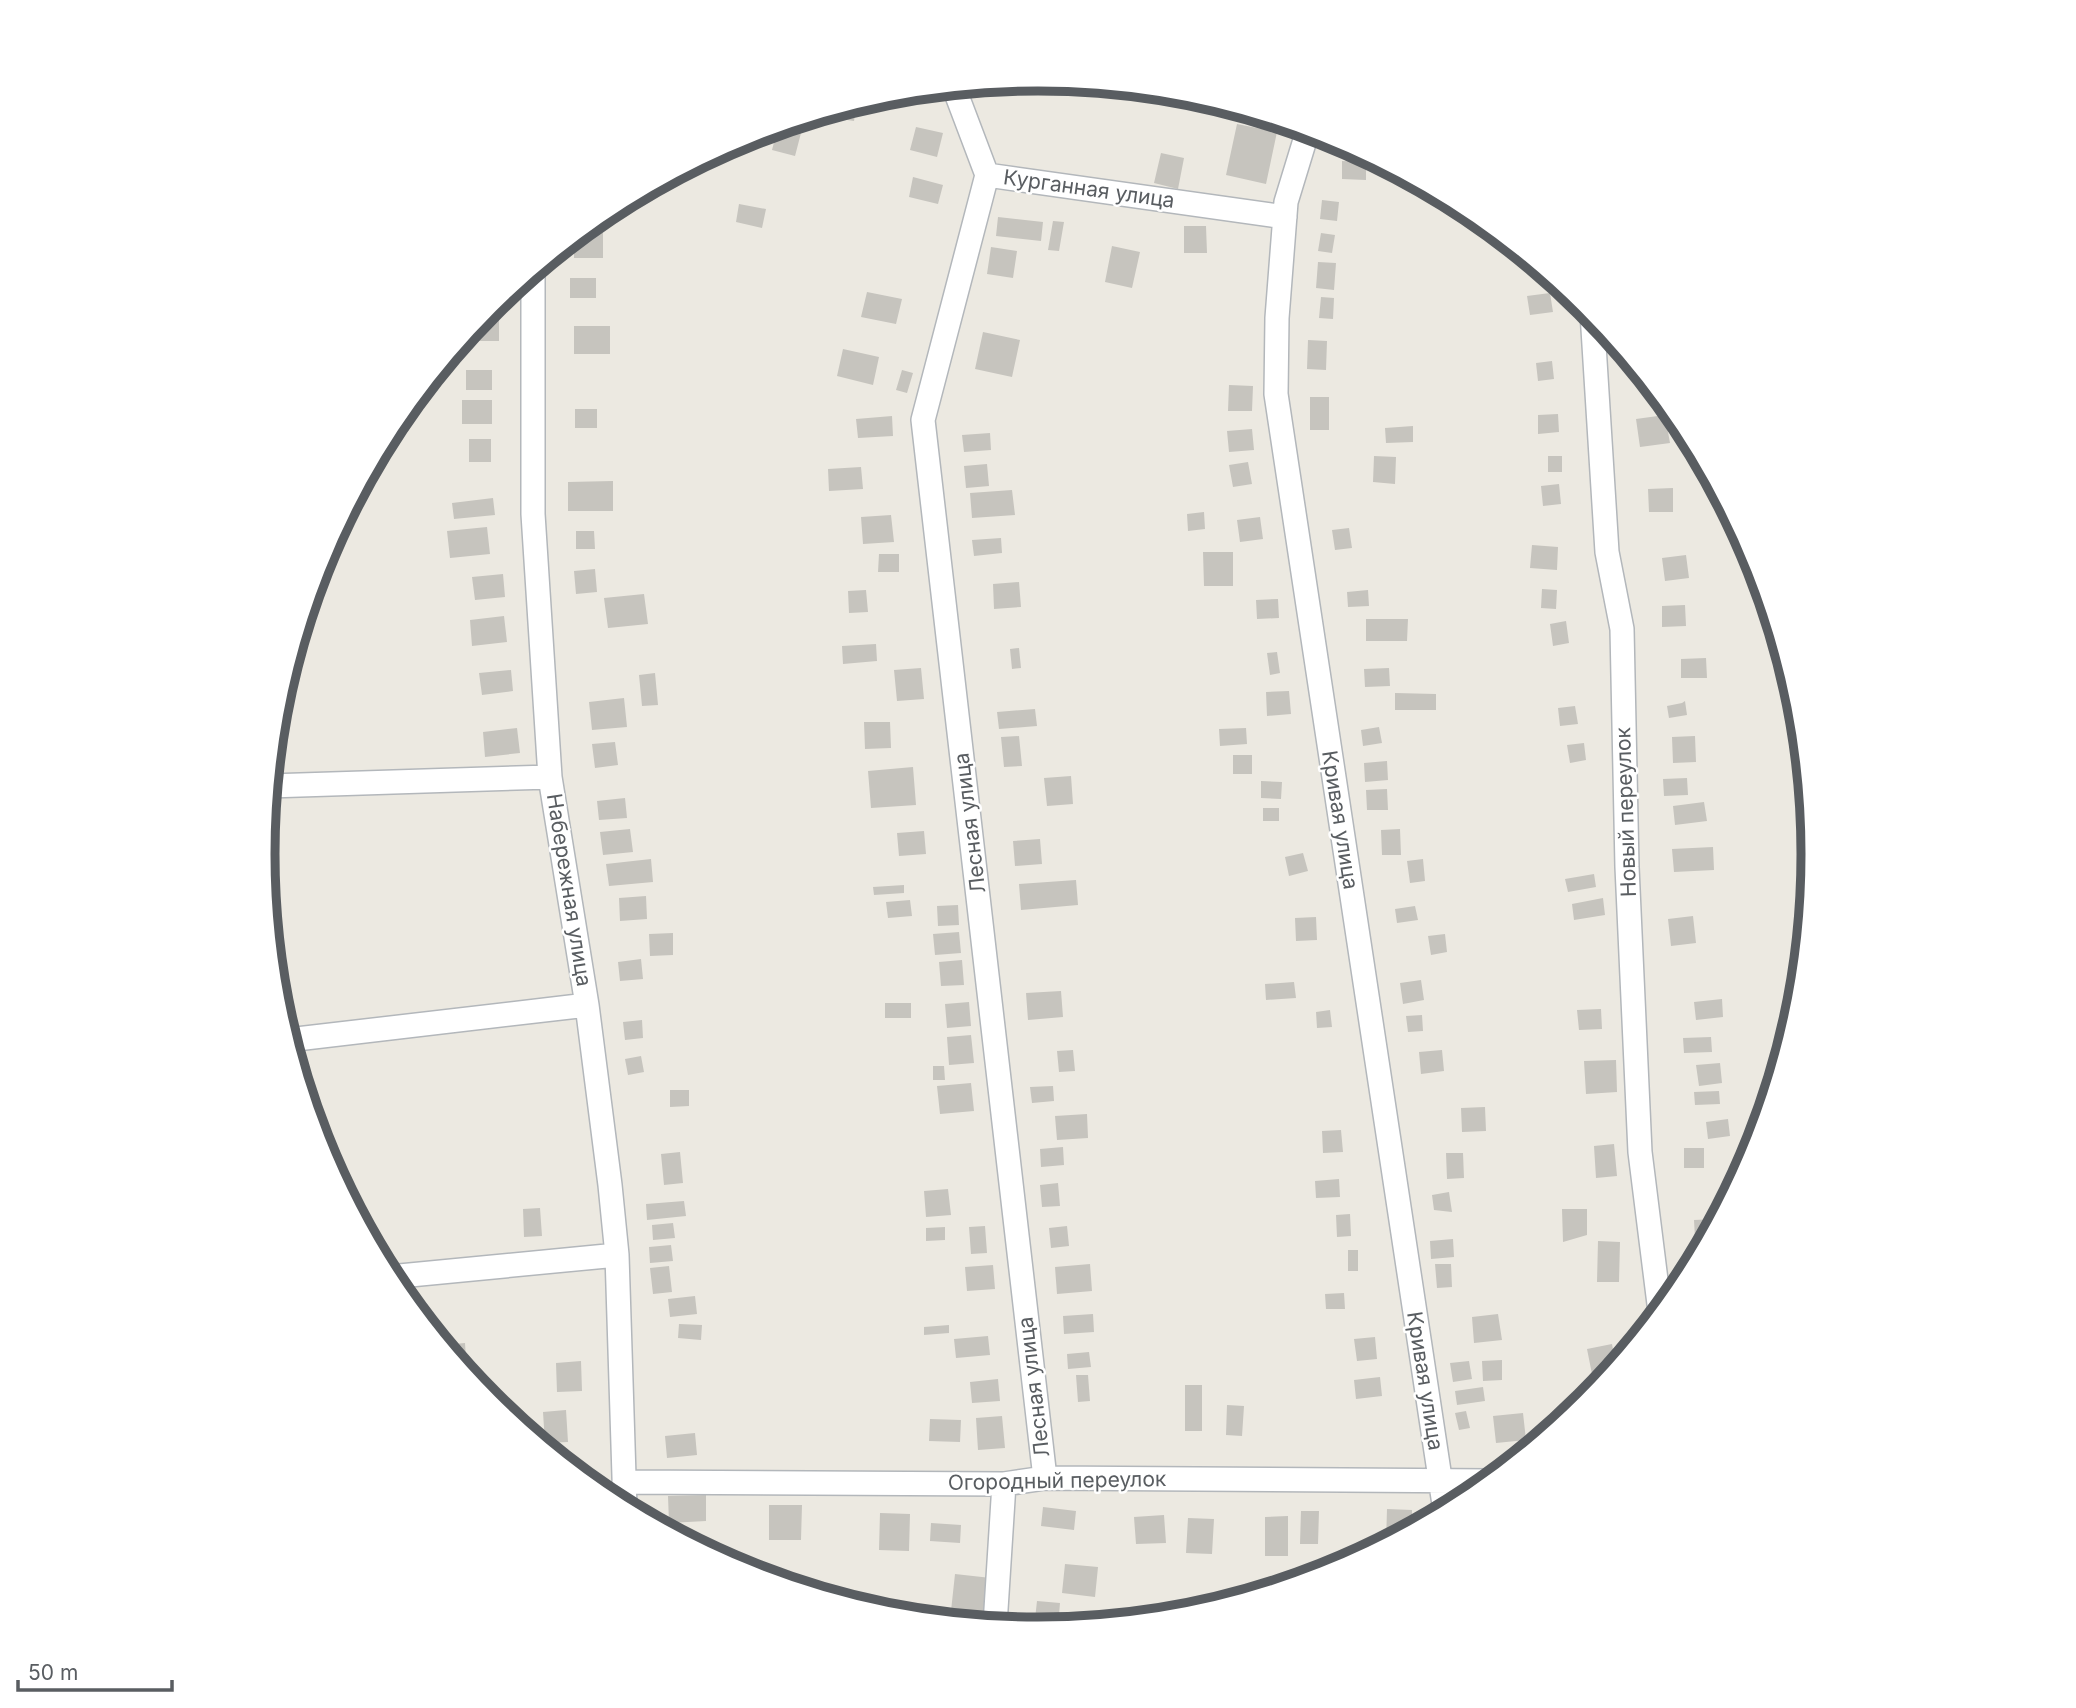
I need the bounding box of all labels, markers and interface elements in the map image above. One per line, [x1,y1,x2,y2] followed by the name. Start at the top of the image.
[1002,164,1176,213] street label: Курганная улица
[1610,726,1641,897] street label: Новый переулок
[1317,749,1364,891] street label: Кривая улица
[948,751,991,895] street label: Лесная улица
[542,792,597,988] street label: Набережная улица
[1402,1310,1449,1452] street label: Кривая улица
[1012,1315,1055,1459] street label: Лесная улица
[948,1466,1167,1495] street label: Огородный переулок
[18,1648,172,1692] scale bar
[28,1660,78,1685] text: 50 m

